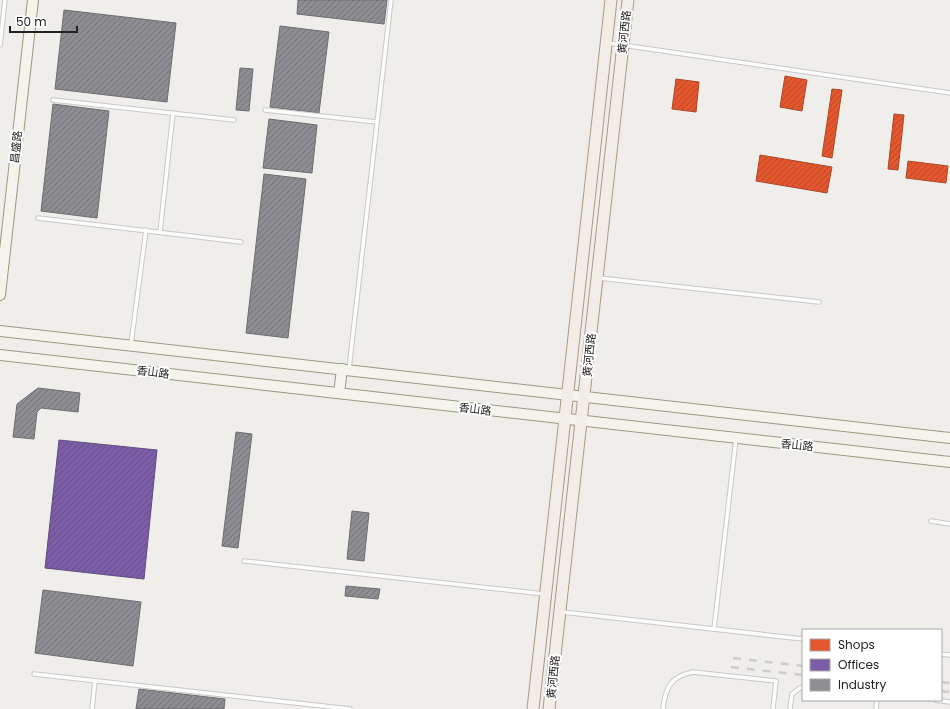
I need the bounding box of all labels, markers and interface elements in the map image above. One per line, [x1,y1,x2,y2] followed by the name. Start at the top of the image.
[10,8,77,34] scale bar
[614,9,634,55] street label: 黄河西路
[16,13,47,30] text: 50 m
[6,130,26,164] street label: 昌盛路
[579,332,599,378] street label: 黄河西路
[136,362,170,382] street label: 香山路
[458,399,492,419] street label: 香山路
[780,435,814,455] street label: 香山路
[802,629,942,701] legend
[838,636,875,653] text: Shops
[543,654,563,700] street label: 黄河西路
[838,656,879,673] text: Offices
[838,676,887,693] text: Industry

